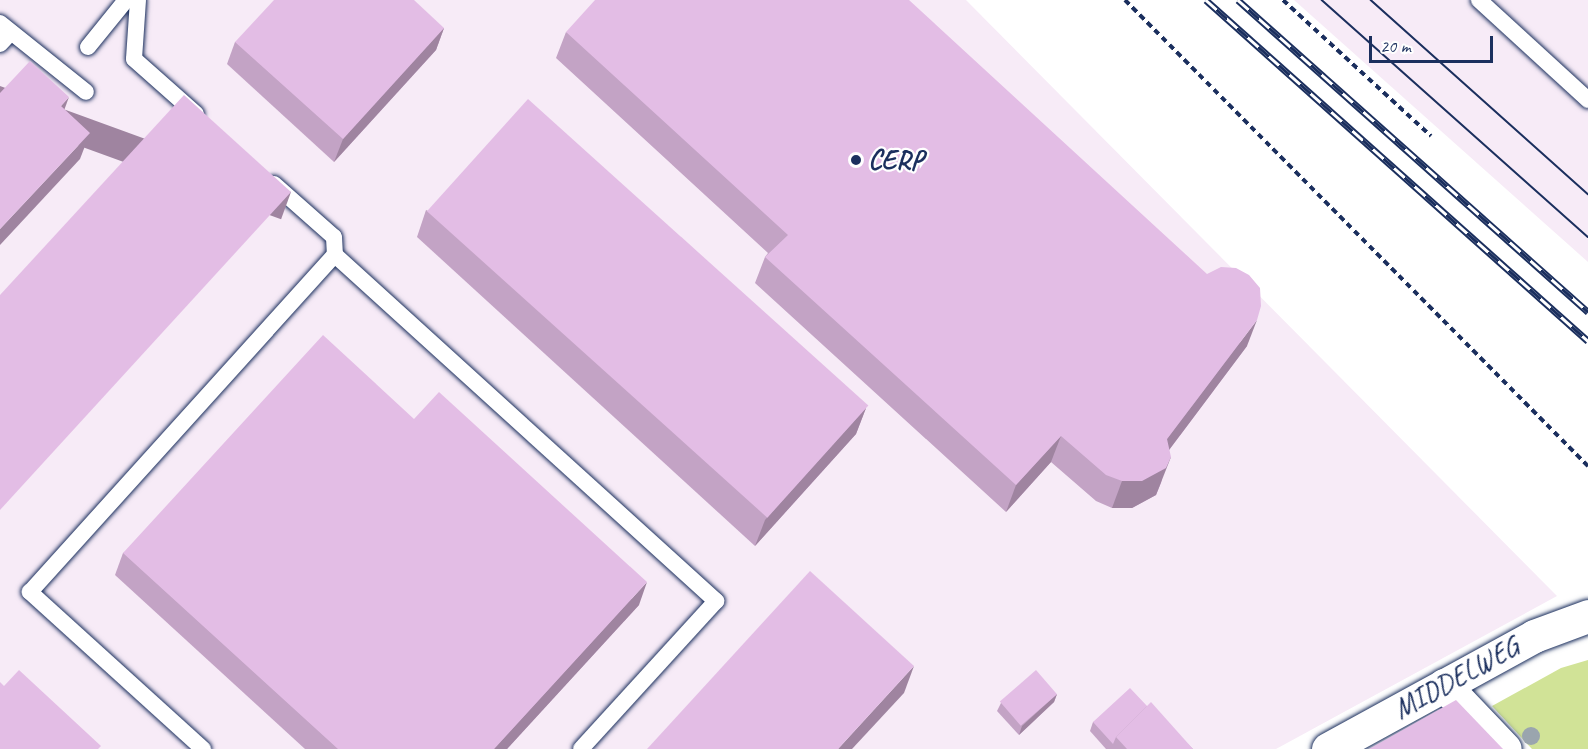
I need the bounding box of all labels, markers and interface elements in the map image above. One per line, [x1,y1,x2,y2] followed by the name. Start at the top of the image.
[1372,24,1496,62] scale bar
[1380,35,1411,57] text: 20 m
[868,143,923,177] place label: CERP
[849,153,863,167] marker: CERP
[1388,630,1524,726] street label: MIDDELWEG

